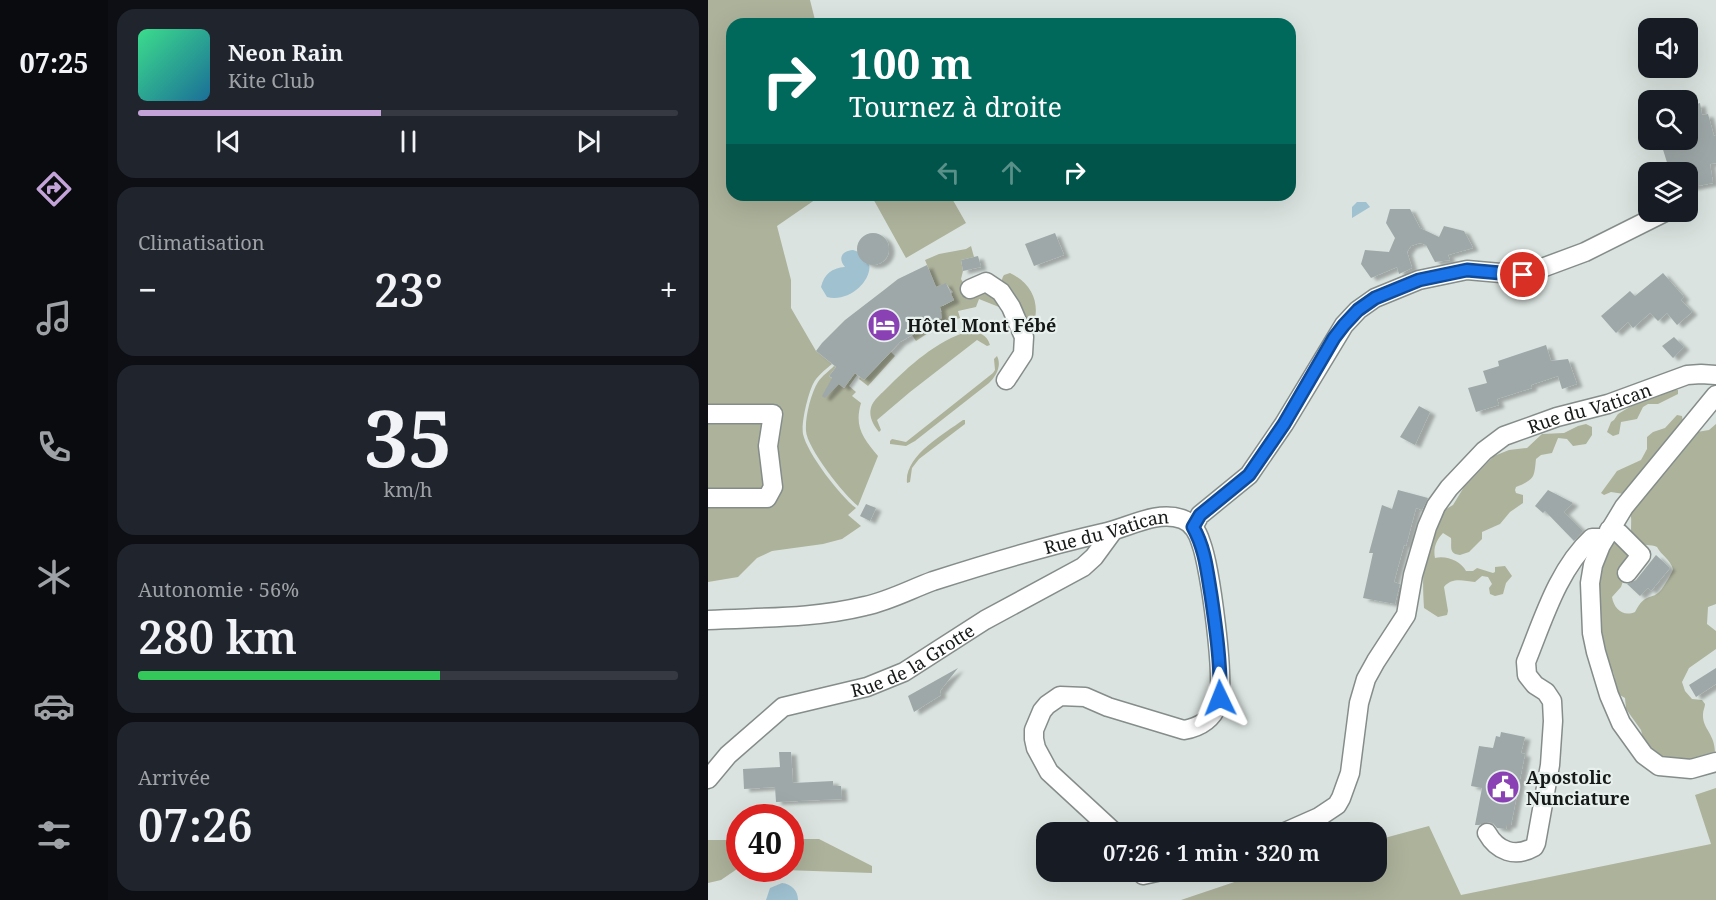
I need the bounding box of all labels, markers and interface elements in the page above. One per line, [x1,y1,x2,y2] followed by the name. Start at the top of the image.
[1638,18,1698,222] map controls
[1638,18,1698,78] button: sound
[849,34,973,91] text: 100 m
[228,37,343,67] text: Neon Rain
[750,42,828,120] icon: right
[19,44,89,81] text: 07:25
[228,67,315,94] text: Kite Club
[849,88,1062,125] text: Tournez à droite
[1638,90,1698,150] button: search
[212,125,245,158] icon: previous
[392,125,425,158] icon: pause
[572,125,605,158] icon: next
[932,156,965,189] icon: left
[995,156,1028,189] icon: ahead
[1058,156,1091,189] icon: right
[1638,162,1698,222] button: layers
[33,168,75,210] icon: directions
[138,229,265,256] text: Climatisation
[1497,249,1548,300] pin
[1506,258,1539,291] icon: arrive
[374,259,443,320] text: 23°
[138,267,157,312] text: −
[660,267,678,312] text: +
[33,297,75,339] icon: music
[866,307,902,343] hotel icon: Hôtel Mont Fébé
[907,313,1056,337] place label: Hôtel Mont Fébé
[1524,377,1655,439] street label: Rue du Vatican
[364,384,452,490] text: 35
[33,426,75,468] icon: phone
[383,476,433,503] text: km/h
[1041,504,1170,559] street label: Rue du Vatican
[33,556,75,598] icon: climate
[138,576,299,603] text: Autonomie · 56%
[138,606,297,667] text: 280 km
[848,618,979,702] street label: Rue de la Grotte
[1188,666,1252,730] position arrow
[33,685,75,727] icon: car
[138,764,210,791] text: Arrivée
[1526,765,1630,810] place label: Apostolic Nunciature
[1485,769,1521,805] public building icon: Apostolic Nunciature
[138,794,253,855] text: 07:26
[726,804,804,882] speed limit sign: 40
[33,814,75,856] icon: filters
[1103,837,1320,867] text: 07:26 · 1 min · 320 m

